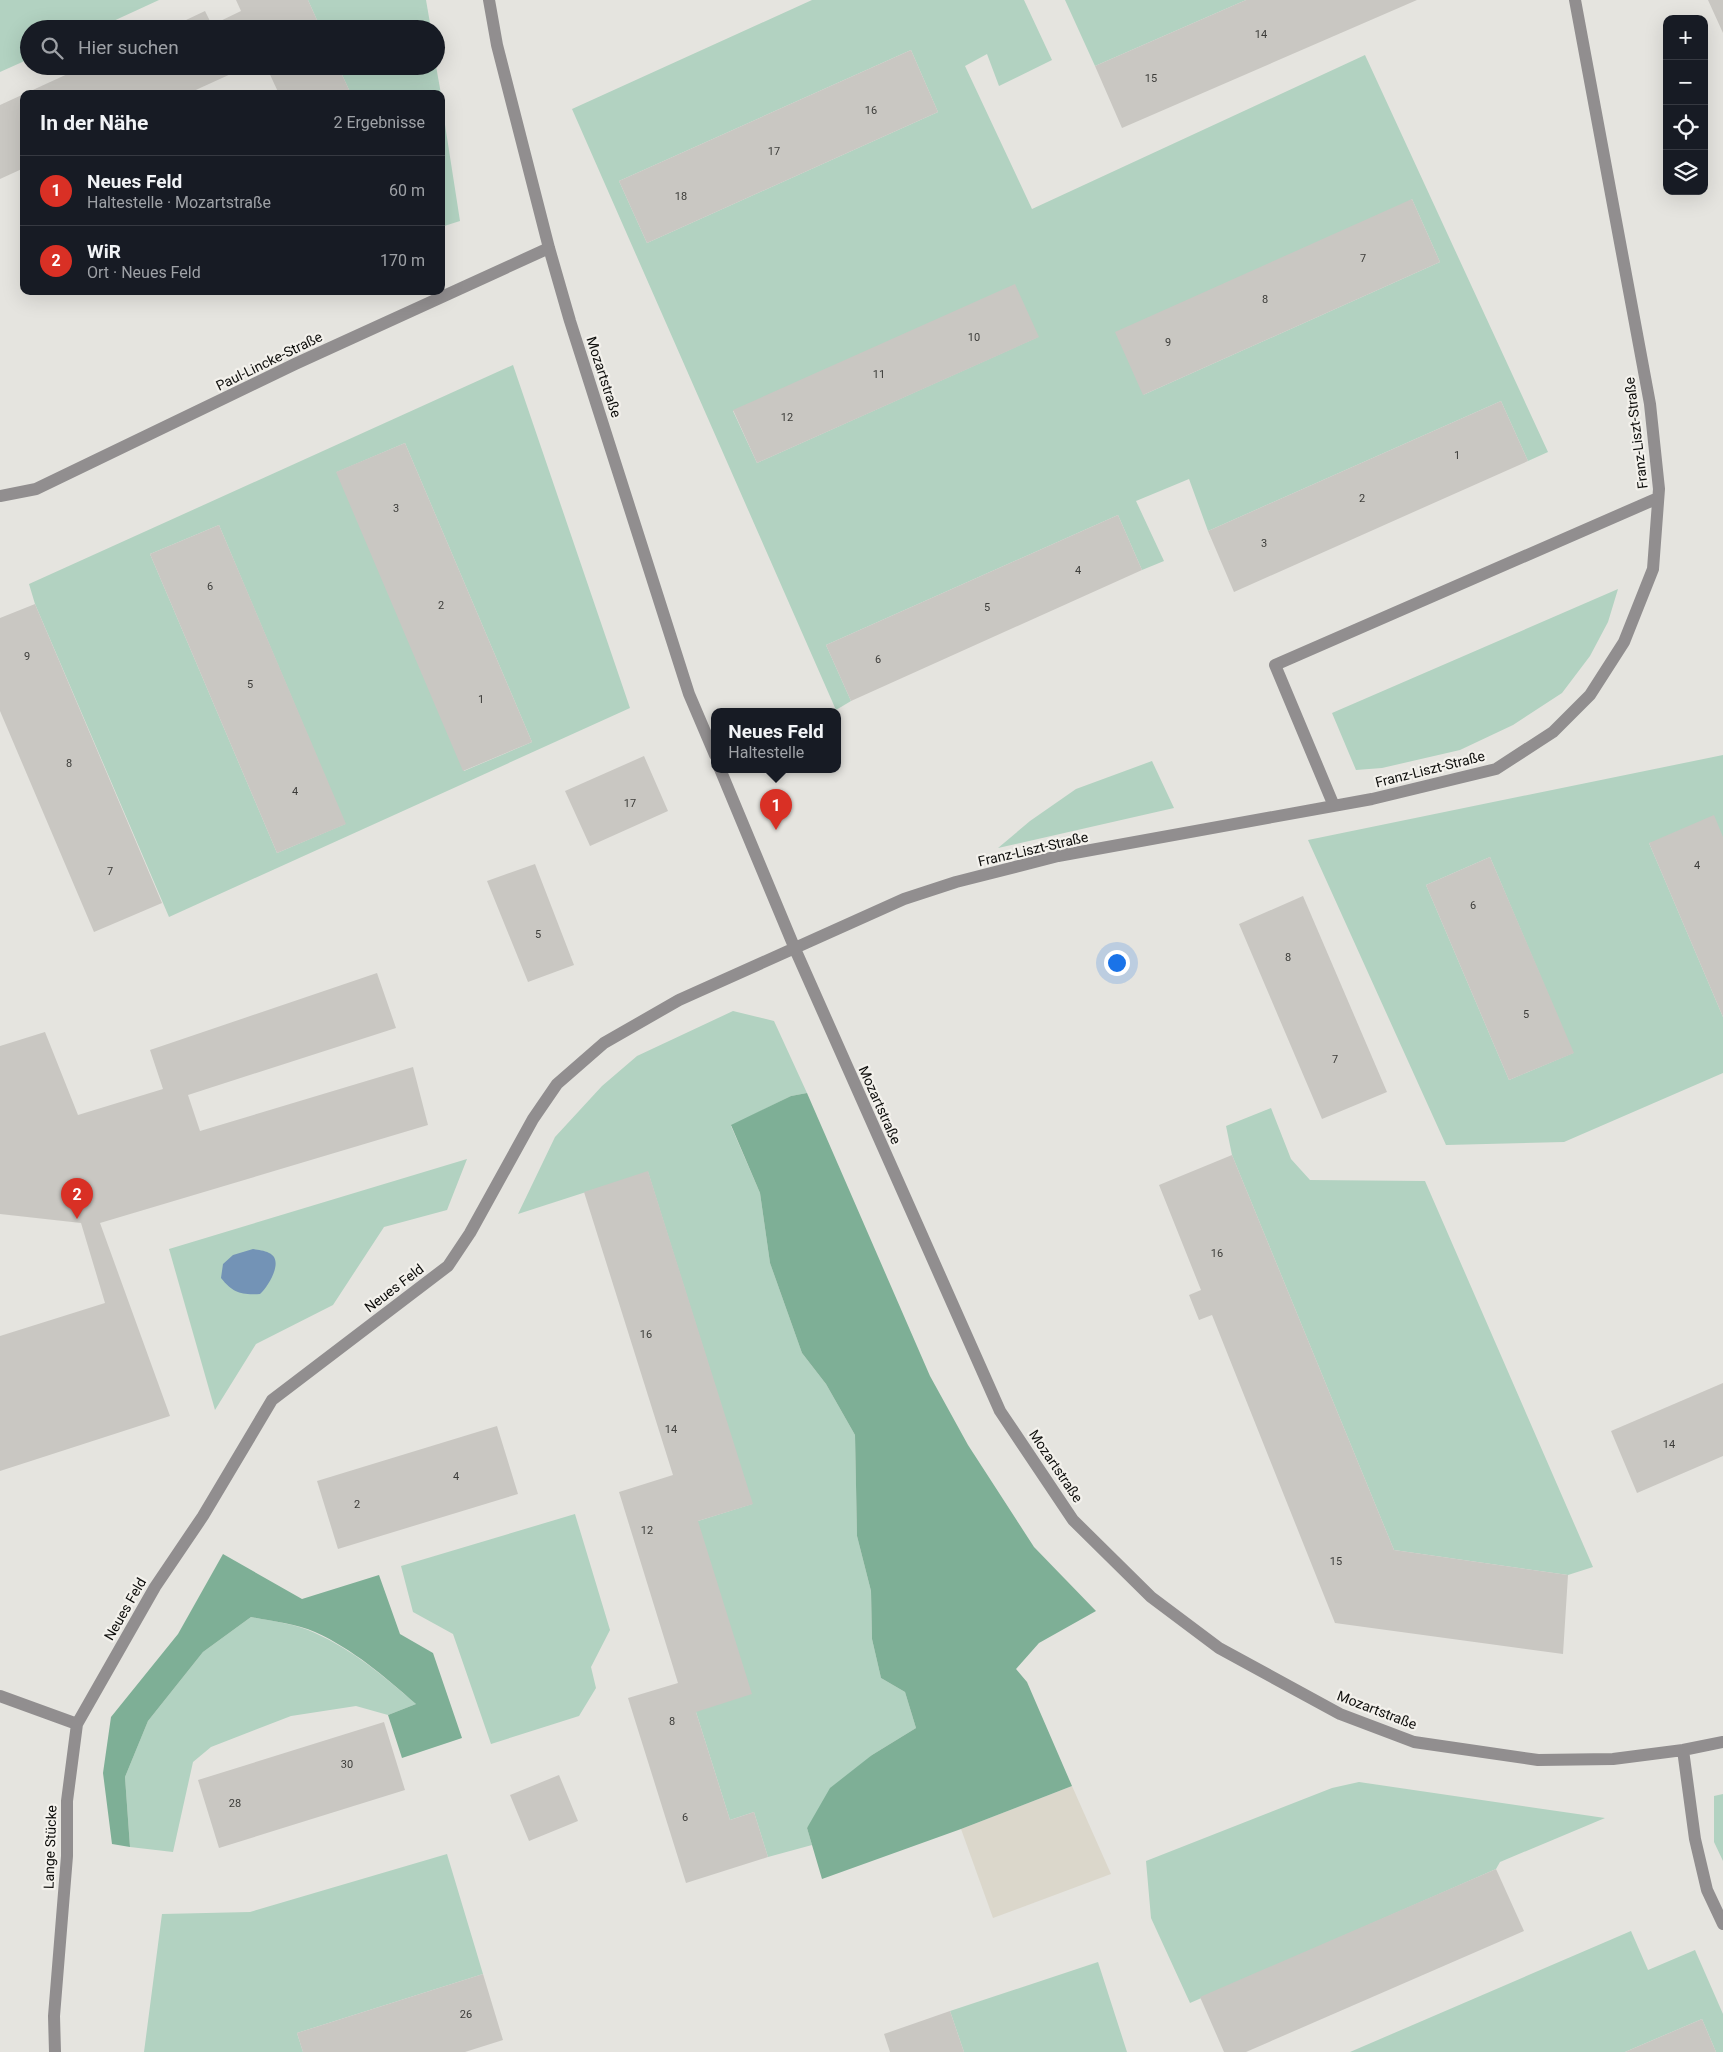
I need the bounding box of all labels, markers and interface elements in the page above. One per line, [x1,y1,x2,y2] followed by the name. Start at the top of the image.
[1663,15,1708,195] map controls
[1663,15,1708,60] button: +
[20,20,445,75] search box
[1255,28,1267,41] house number: 14
[38,34,66,62] icon: search
[78,36,179,59] text: Hier suchen
[1663,60,1708,105] button: −
[1145,72,1157,85] house number: 15
[865,104,877,117] house number: 16
[1663,105,1708,150] button: locate
[40,111,148,135] text: In der Nähe
[333,113,425,132] text: 2 Ergebnisse
[768,145,780,158] house number: 17
[1663,150,1708,195] button: layers
[87,170,182,193] text: Neues Feld
[51,181,61,200] text: 1
[389,181,425,200] text: 60 m
[675,190,687,203] house number: 18
[87,193,271,212] text: Haltestelle · Mozartstraße
[87,240,121,263] text: WiR
[51,251,61,270] text: 2
[380,251,425,270] text: 170 m
[1360,252,1366,265] house number: 7
[87,263,201,282] text: Ort · Neues Feld
[1262,293,1268,306] house number: 8
[213,328,325,394] street label: Paul-Lincke-Straße
[968,331,980,344] house number: 10
[583,335,625,419] street label: Mozartstraße
[1165,336,1171,349] house number: 9
[873,368,885,381] house number: 11
[1621,376,1651,490] street label: Franz-Liszt-Straße
[781,411,793,424] house number: 12
[1454,449,1460,462] house number: 1
[1359,492,1365,505] house number: 2
[393,502,399,515] house number: 3
[1261,537,1267,550] house number: 3
[1075,564,1081,577] house number: 4
[207,580,213,593] house number: 6
[438,599,444,612] house number: 2
[984,601,990,614] house number: 5
[24,650,30,663] house number: 9
[875,653,881,666] house number: 6
[247,678,253,691] house number: 5
[478,693,484,706] house number: 1
[711,708,841,773] popup
[728,720,824,743] text: Neues Feld
[728,743,804,762] text: Haltestelle
[1373,748,1487,790] street label: Franz-Liszt-Straße
[66,757,72,770] house number: 8
[292,785,298,798] house number: 4
[760,789,792,830] pin: 1
[624,797,636,810] house number: 17
[976,829,1090,869] street label: Franz-Liszt-Straße
[1694,859,1700,872] house number: 4
[107,865,113,878] house number: 7
[1470,899,1476,912] house number: 6
[535,928,541,941] house number: 5
[1104,950,1130,976] your location
[1285,951,1291,964] house number: 8
[1523,1008,1529,1021] house number: 5
[1332,1053,1338,1066] house number: 7
[856,1063,904,1147] street label: Mozartstraße
[61,1178,93,1219] pin: 2
[1211,1247,1223,1260] house number: 16
[361,1261,427,1315] street label: Neues Feld
[640,1328,652,1341] house number: 16
[665,1423,677,1436] house number: 14
[1026,1427,1086,1505] street label: Mozartstraße
[1663,1438,1675,1451] house number: 14
[453,1470,459,1483] house number: 4
[354,1498,360,1511] house number: 2
[641,1524,653,1537] house number: 12
[1330,1555,1342,1568] house number: 15
[101,1575,149,1643] street label: Neues Feld
[1335,1687,1419,1733] street label: Mozartstraße
[669,1715,675,1728] house number: 8
[341,1758,353,1771] house number: 30
[229,1797,241,1810] house number: 28
[41,1805,59,1889] street label: Lange Stücke
[682,1811,688,1824] house number: 6
[460,2008,472,2021] house number: 26

